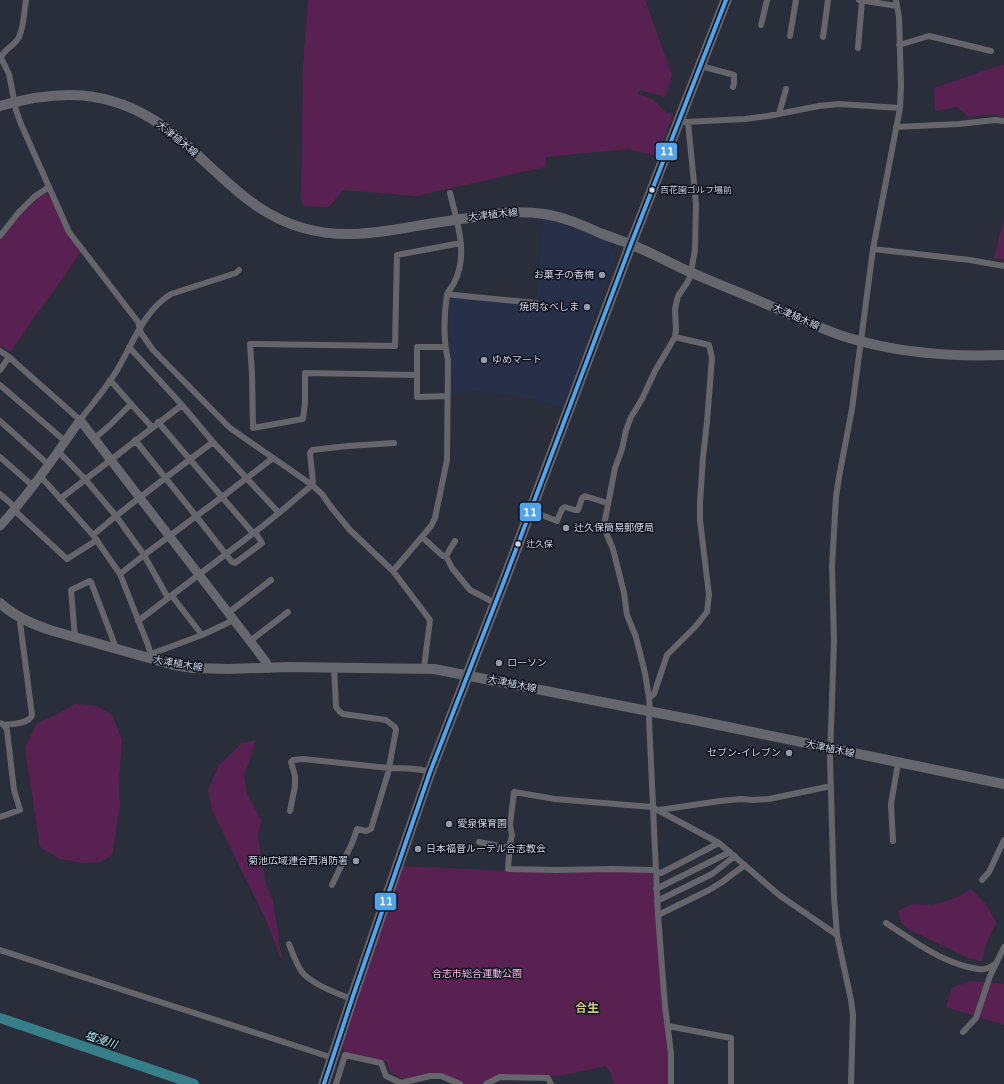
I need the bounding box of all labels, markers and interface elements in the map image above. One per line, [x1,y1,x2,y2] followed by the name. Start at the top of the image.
[154,119,200,159] street label: 大津植木線
[655,142,678,161] line badge: 11
[660,145,674,158] text: 11
[647,185,657,195] marker: 百花園ゴルフ場前
[660,185,732,196] place label: 百花園ゴルフ場前
[468,206,518,224] street label: 大津植木線
[534,269,594,281] place label: お菓子の香梅
[597,270,607,280] marker: お菓子の香梅
[519,301,579,313] place label: 焼肉なべしま
[771,301,821,333] street label: 大津植木線
[582,302,592,312] marker: 焼肉なべしま
[492,354,542,366] place label: ゆめマート
[479,355,489,365] marker: ゆめマート
[519,502,542,522] line badge: 11
[523,506,537,519] text: 11
[574,522,654,534] place label: 辻久保簡易郵便局
[561,523,571,533] marker: 辻久保簡易郵便局
[513,539,523,549] marker: 辻久保
[526,539,553,550] place label: 辻久保
[152,654,204,674] street label: 大津植木線
[507,657,547,669] place label: ローソン
[494,658,504,668] marker: ローソン
[486,673,538,695] street label: 大津植木線
[804,738,856,760] street label: 大津植木線
[707,747,781,759] place label: セブン-イレブン
[784,748,794,758] marker: セブン-イレブン
[457,818,507,830] place label: 愛泉保育園
[444,819,454,829] marker: 愛泉保育園
[426,843,546,855] place label: 日本福音ルーテル合志教会
[413,844,423,854] marker: 日本福音ルーテル合志教会
[248,855,348,867] place label: 菊池広域連合西消防署
[351,856,361,866] marker: 菊池広域連合西消防署
[374,892,397,911] line badge: 11
[379,895,393,908] text: 11
[432,968,522,980] park label: 合志市総合運動公園
[575,1001,599,1015] district label: 合生
[83,1028,120,1052] water label: 塩浸川

